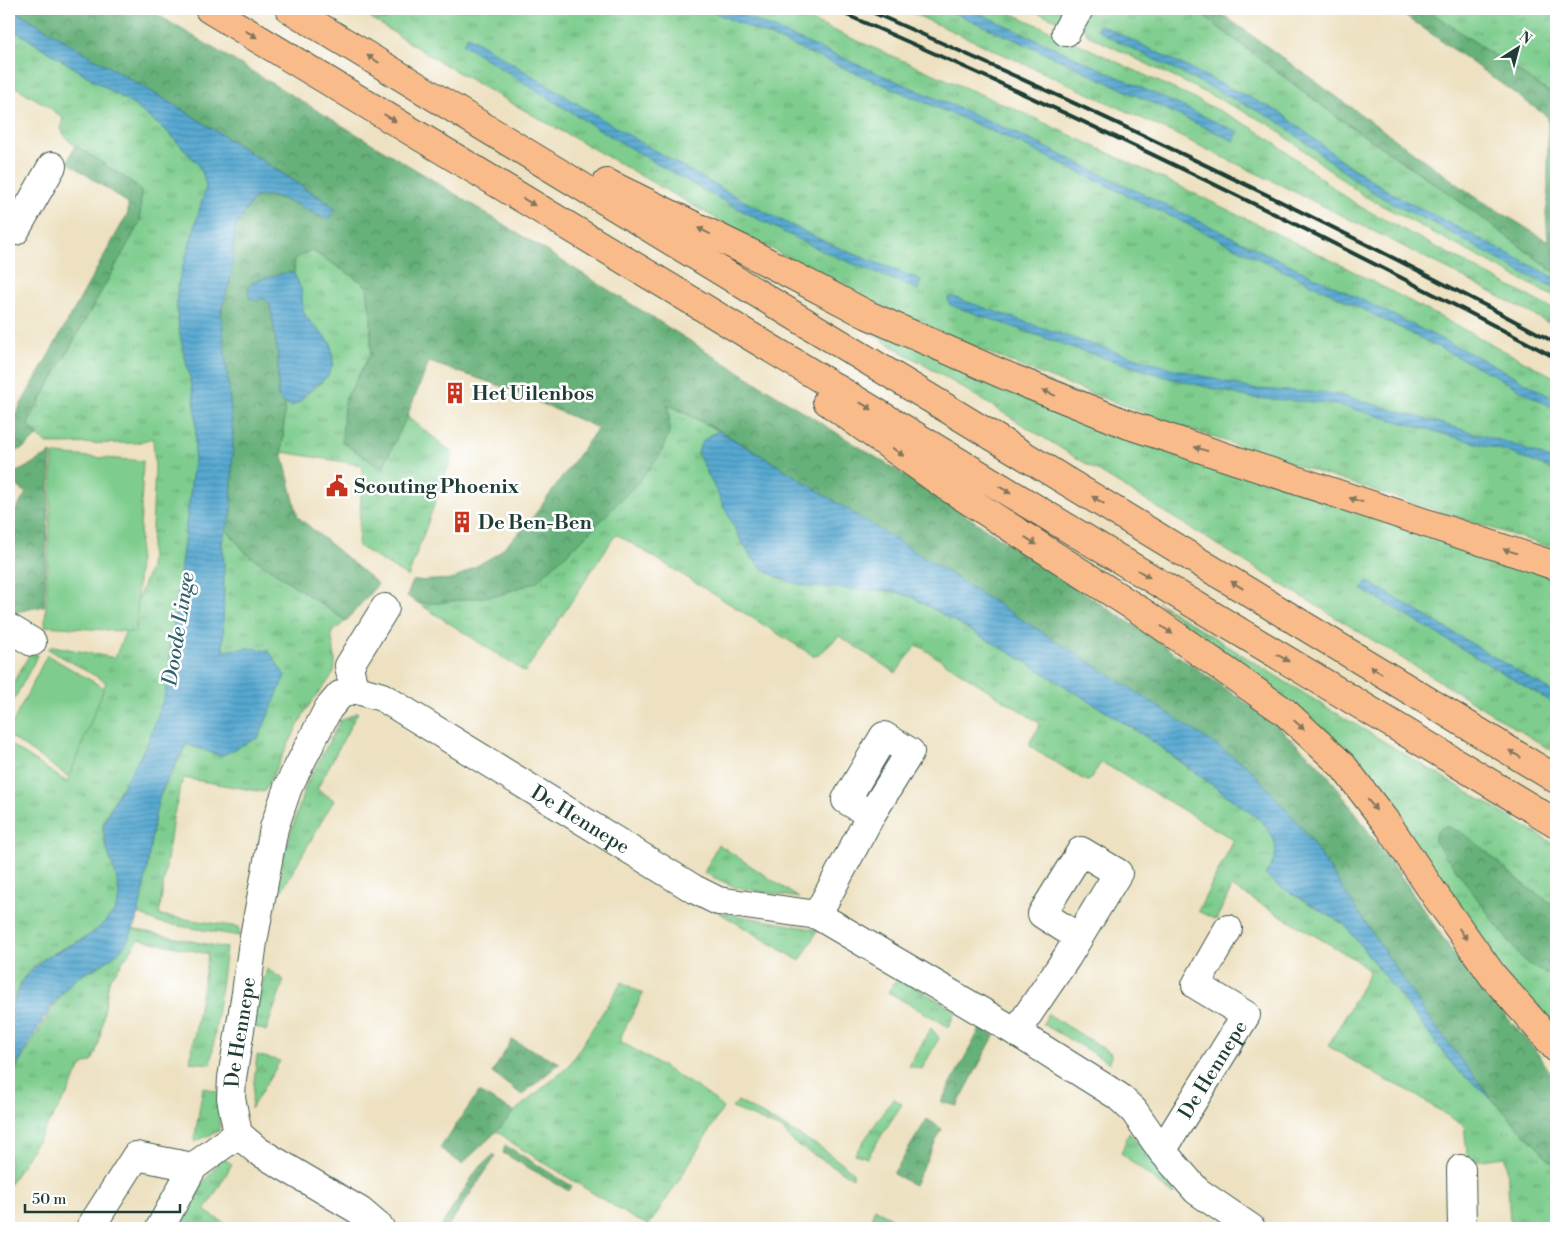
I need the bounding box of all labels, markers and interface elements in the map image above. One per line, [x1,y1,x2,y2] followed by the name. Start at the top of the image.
[1492,22,1542,72] north arrow
[1515,28,1535,49] text: N
[244,29,257,38] one-way arrow
[366,54,380,63] one-way arrow
[383,113,396,122] one-way arrow
[522,197,536,207] one-way arrow
[697,227,711,235] one-way arrow
[442,380,468,406] building icon: Het Uilenbos
[472,382,594,407] place label: Het Uilenbos
[1041,389,1056,397] one-way arrow
[860,401,873,410] one-way arrow
[1194,444,1209,452] one-way arrow
[891,447,905,457] one-way arrow
[324,473,350,499] public building icon: Scouting Phoenix
[354,475,520,500] place label: Scouting Phoenix
[999,485,1012,494] one-way arrow
[1348,495,1363,503] one-way arrow
[1092,496,1105,505] one-way arrow
[449,509,475,535] building icon: De Ben-Ben
[478,511,593,536] place label: De Ben-Ben
[1025,536,1038,546] one-way arrow
[1502,546,1517,554] one-way arrow
[1138,569,1151,578] one-way arrow
[157,570,201,689] water label: Doode Linge
[1230,580,1244,590] one-way arrow
[1161,625,1174,635] one-way arrow
[1277,653,1290,662] one-way arrow
[1369,665,1382,674] one-way arrow
[1293,719,1305,731] one-way arrow
[1508,749,1521,759] one-way arrow
[526,781,634,860] street label: De Hennepe
[1367,798,1378,811] one-way arrow
[1458,927,1468,941] one-way arrow
[221,976,262,1088] street label: De Hennepe
[1174,1016,1254,1124] street label: De Hennepe
[25,1182,180,1214] scale bar
[32,1190,66,1209] text: 50 m

